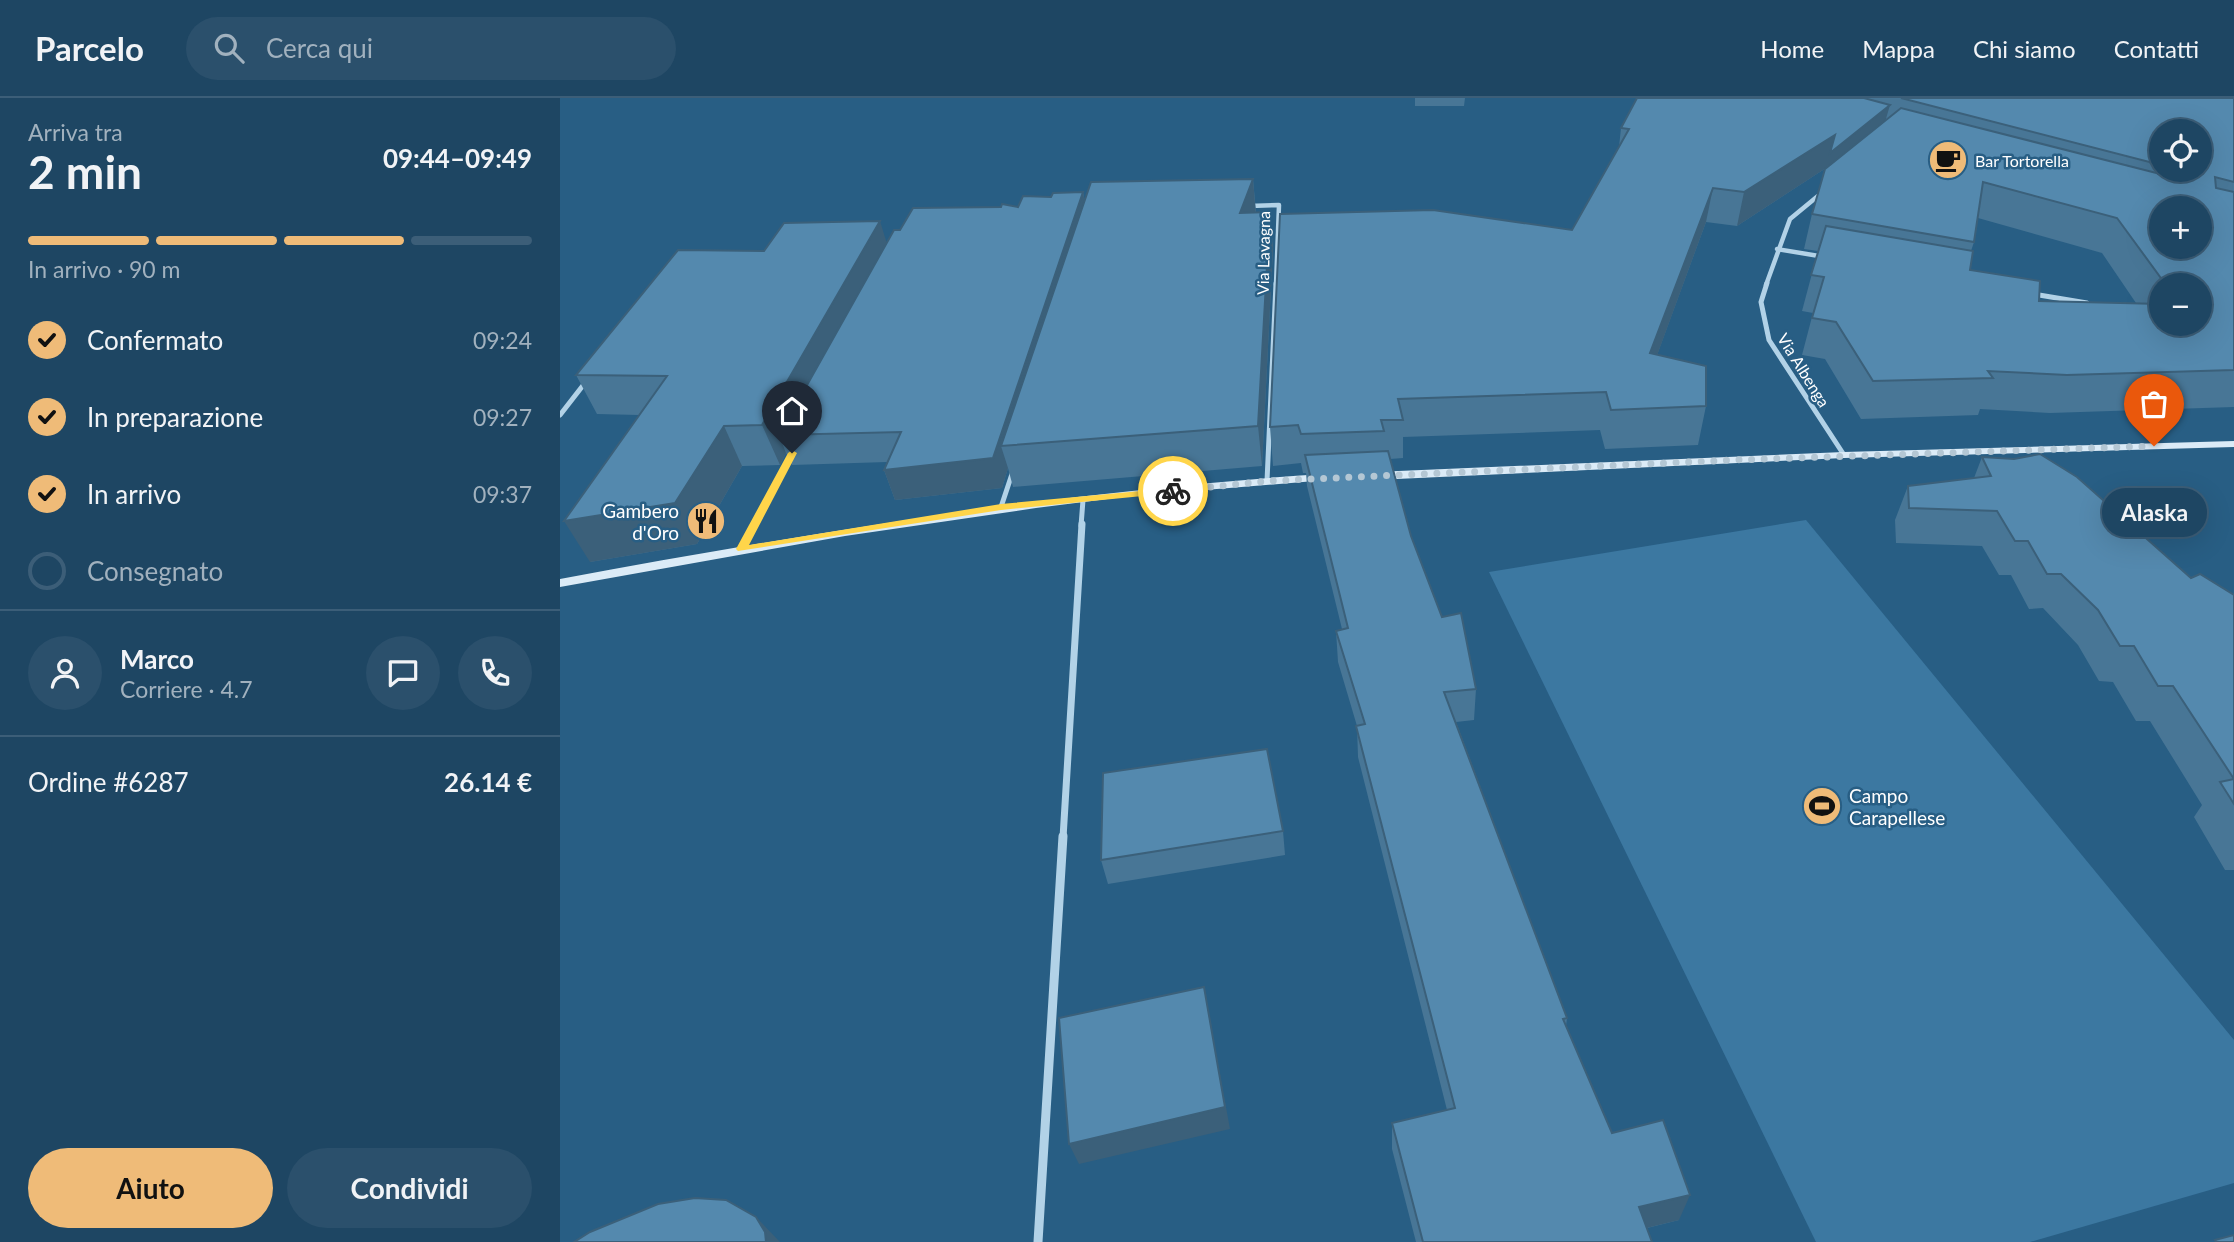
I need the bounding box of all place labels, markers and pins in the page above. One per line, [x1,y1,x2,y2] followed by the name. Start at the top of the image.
[1927,139,1969,181] cafe icon: Bar Tortorella
[1975,151,2069,170] place label: Bar Tortorella
[2124,374,2184,446] pin
[762,381,822,453] pin
[2102,488,2206,537] callout: Alaska
[602,499,679,544] place label: Gambero d'Oro
[685,500,727,542] restaurant icon: Gambero d'Oro
[1849,784,1945,829] place label: Campo Carapellese
[1801,785,1843,827] sports icon: Campo Carapellese

